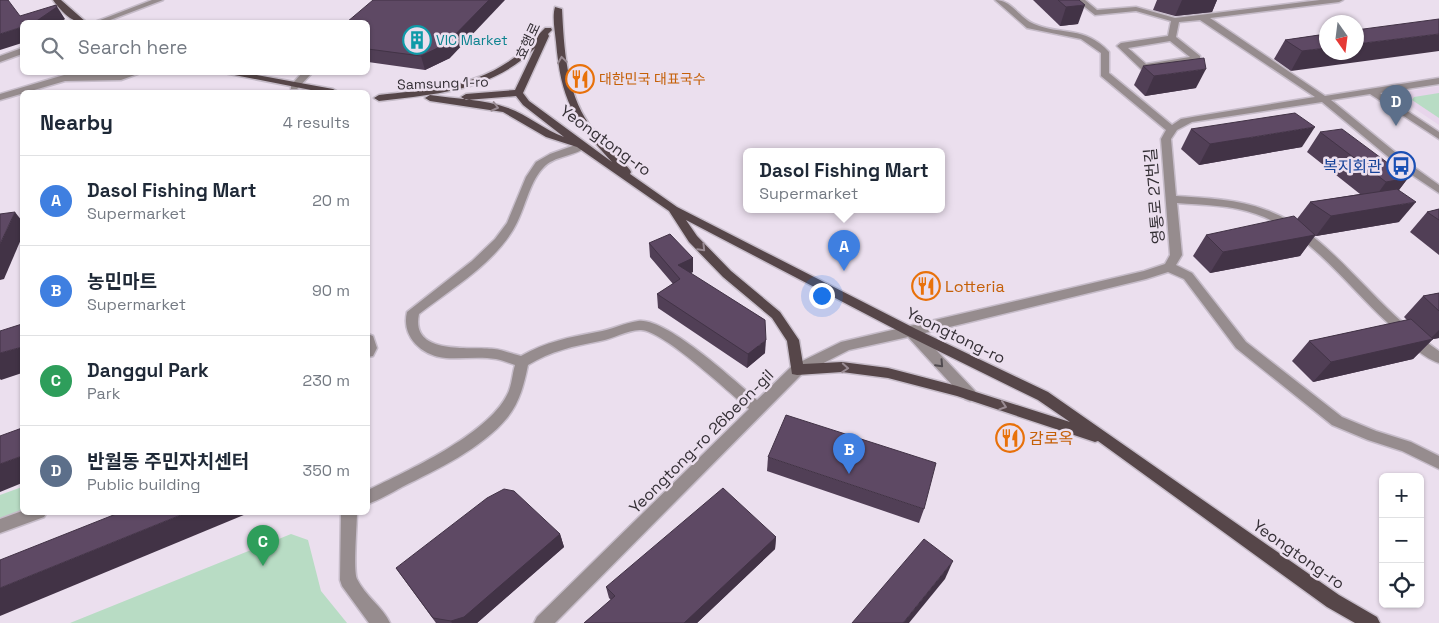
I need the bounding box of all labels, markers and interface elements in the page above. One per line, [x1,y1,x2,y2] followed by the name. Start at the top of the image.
[1319,15,1364,60] north arrow
[20,20,370,75] search box
[512,20,544,62] street label: 효행로
[402,25,432,55] building icon: VIC Market
[436,31,508,49] place label: VIC Market
[38,34,66,62] icon: search
[78,35,188,60] text: Search here
[557,56,568,64] one-way arrow
[565,64,595,94] restaurant icon: 대한민국 대표국수
[599,70,706,88] place label: 대한민국 대표국수
[397,72,489,94] street label: Samsung 1-ro
[1380,85,1412,126] pin: D
[556,100,655,181] street label: Yeongtong-ro
[491,101,500,112] one-way arrow
[40,109,113,136] text: Nearby
[283,112,350,133] text: 4 results
[1140,147,1169,245] street label: 영통로 27번길
[743,148,945,213] popup
[1386,151,1416,181] bus stop icon: 복지회관
[1323,156,1382,177] place label: 복지회관
[759,158,929,183] text: Dasol Fishing Mart
[87,178,257,203] text: Dasol Fishing Mart
[759,183,858,204] text: Supermarket
[51,190,61,211] text: A
[312,190,350,211] text: 20 m
[87,203,186,224] text: Supermarket
[828,230,860,271] pin: A
[696,242,705,251] one-way arrow
[87,269,157,294] text: 농민마트
[911,271,941,301] restaurant icon: Lotteria
[945,276,1005,297] place label: Lotteria
[51,280,61,301] text: B
[312,280,350,301] text: 90 m
[809,283,835,309] your location
[87,294,186,315] text: Supermarket
[903,302,1009,369] street label: Yeongtong-ro
[87,358,209,383] text: Danggul Park
[934,359,943,368] one-way arrow
[842,363,850,374] one-way arrow
[625,365,778,518] street label: Yeongtong-ro 26beon-gil
[51,370,61,391] text: C
[303,370,350,391] text: 230 m
[87,383,120,404] text: Park
[998,400,1006,410] one-way arrow
[995,423,1025,453] restaurant icon: 감로옥
[1029,428,1073,449] place label: 감로옥
[833,433,865,474] pin: B
[87,449,249,474] text: 반월동 주민자치센터
[51,460,61,481] text: D
[303,460,350,481] text: 350 m
[1379,473,1424,608] map controls
[1379,473,1424,518] button: +
[87,474,200,495] text: Public building
[1249,515,1349,594] street label: Yeongtong-ro
[1379,518,1424,563] button: −
[247,525,279,566] pin: C
[1379,563,1424,608] button: locate

